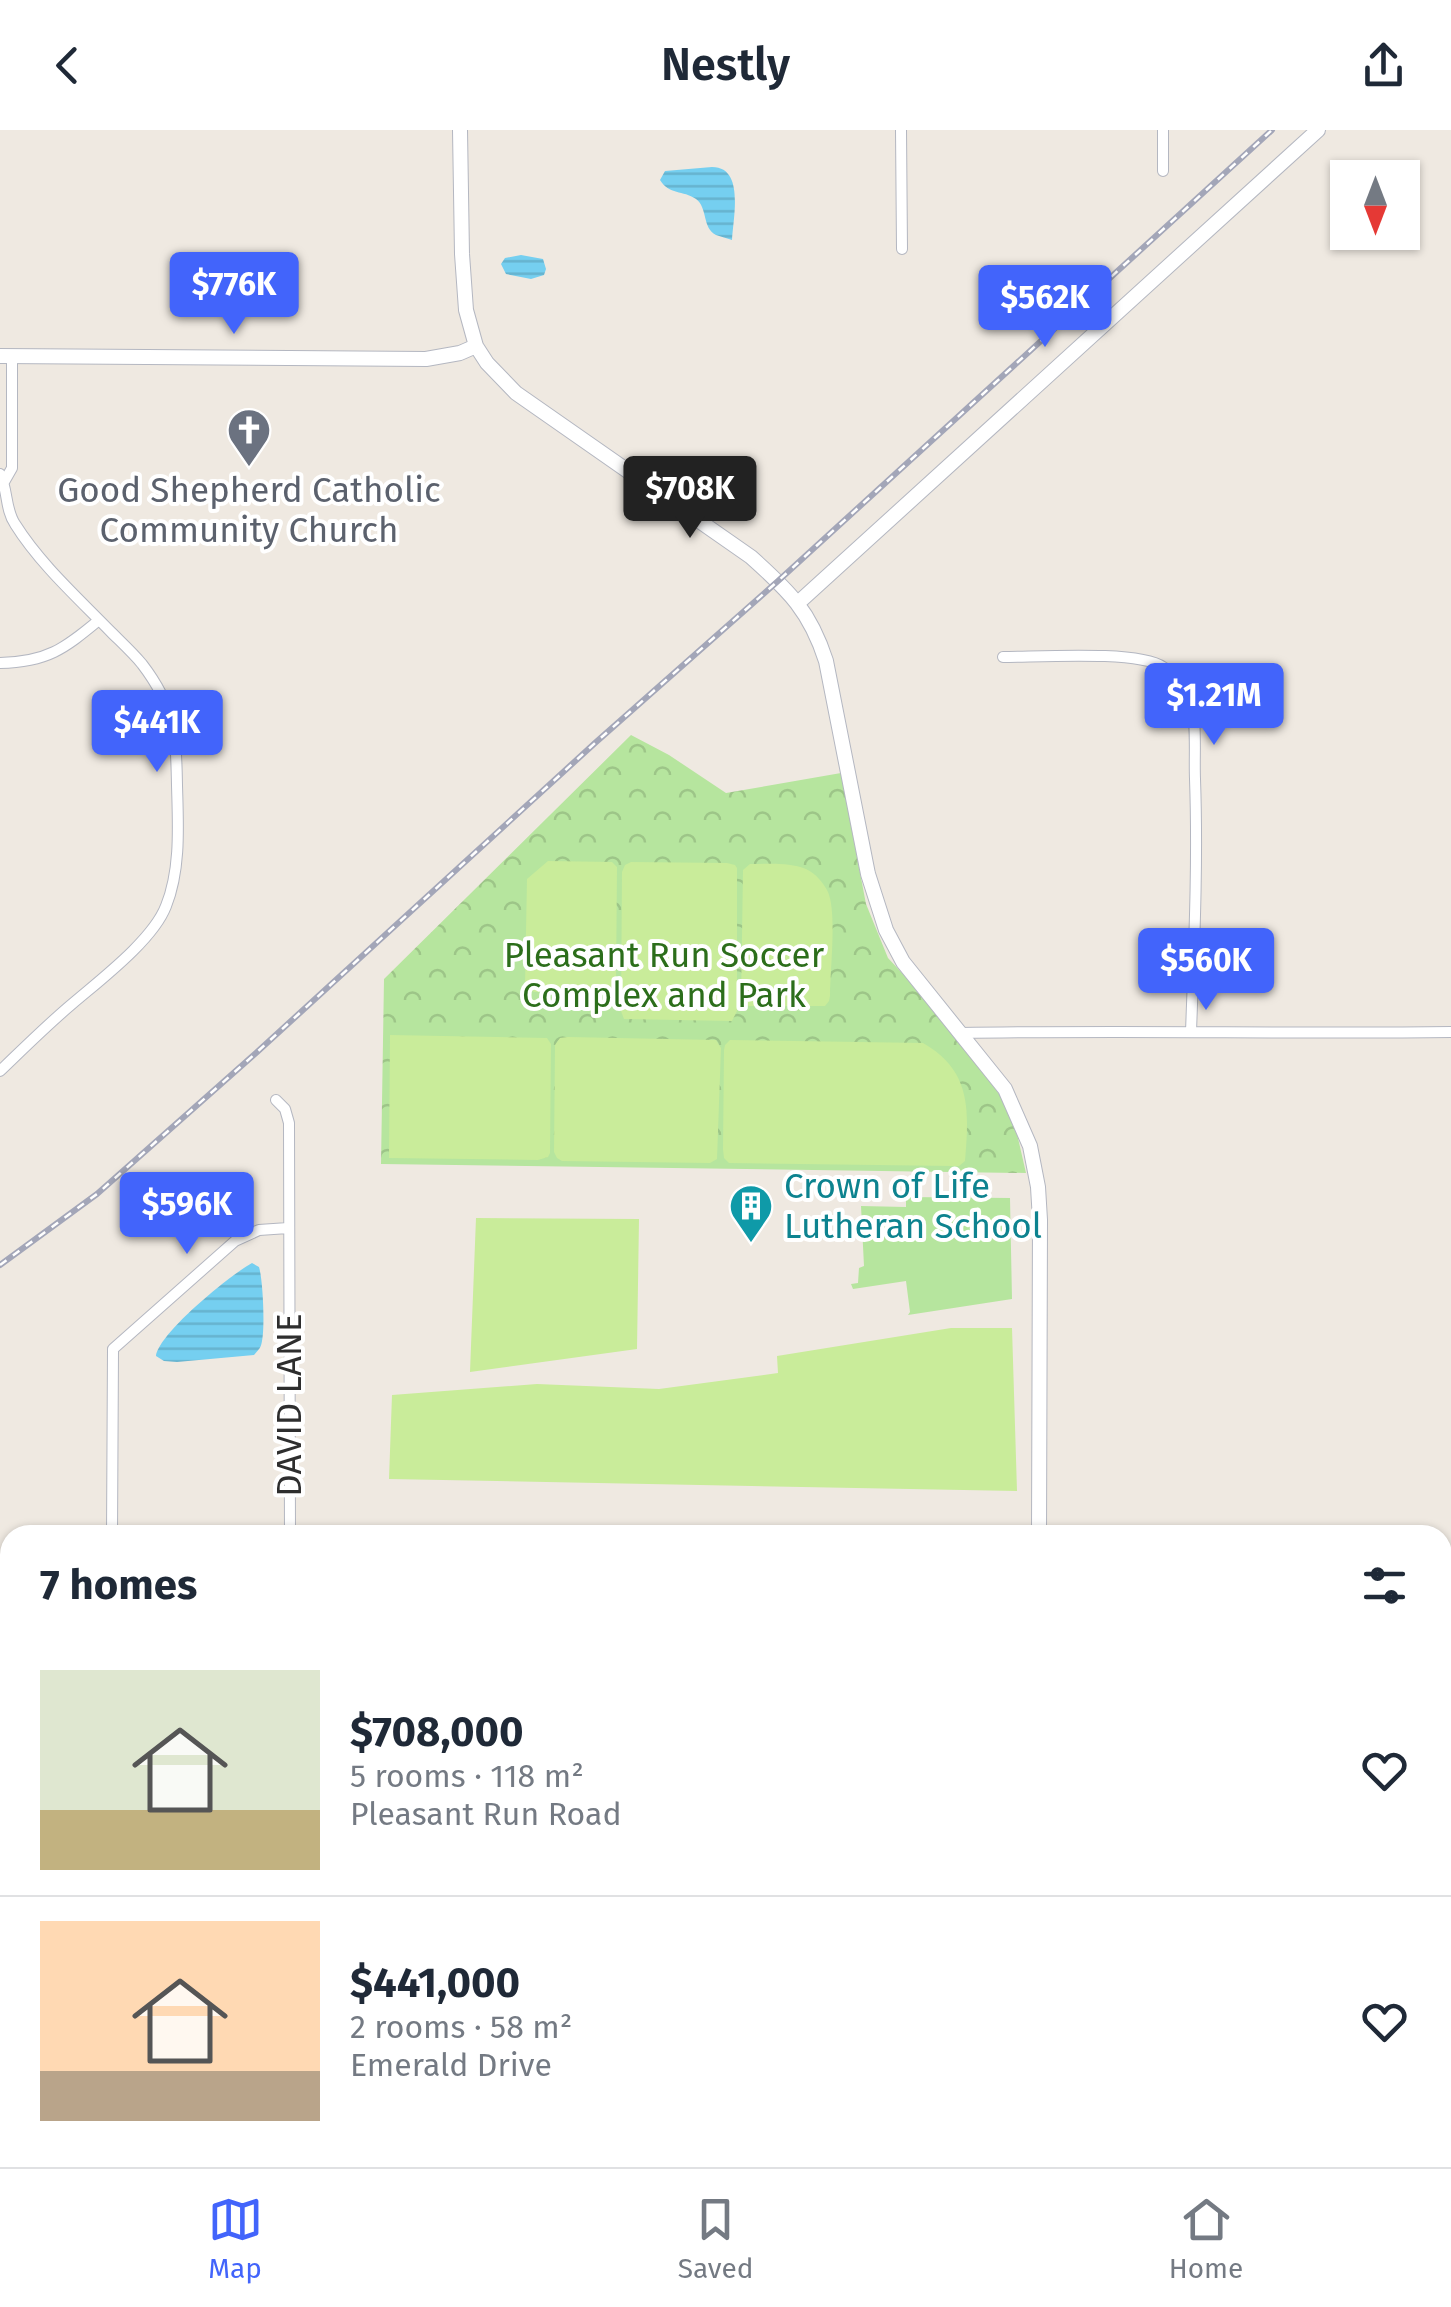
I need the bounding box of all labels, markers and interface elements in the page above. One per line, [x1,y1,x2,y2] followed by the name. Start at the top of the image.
[40,38,95,93] icon: back
[661,38,790,92] text: Nestly
[1356,38,1411,93] icon: share
[1330,160,1420,250] north arrow
[1330,160,1420,250] map controls
[164,252,304,337] pin: $776K
[192,265,276,303] text: $776K
[975,265,1115,350] pin: $562K
[1000,278,1090,316] text: $562K
[226,407,272,468] church icon: Good Shepherd Catholic Community Church
[620,456,760,541] pin: $708K
[57,469,441,551] place label: Good Shepherd Catholic Community Church
[645,469,735,507] text: $708K
[1133,663,1295,748] pin: $1.21M
[1167,676,1261,714] text: $1.21M
[87,690,227,775] pin: $441K
[114,703,200,741] text: $441K
[1136,928,1276,1013] pin: $560K
[504,934,825,1016] park label: Pleasant Run Soccer Complex and Park
[1160,941,1252,979] text: $560K
[784,1165,1042,1247] place label: Crown of Life Lutheran School
[117,1172,257,1257] pin: $596K
[728,1183,774,1244] building icon: Crown of Life Lutheran School
[142,1185,232,1223] text: $596K
[268,1313,310,1497] street label: DAVID LANE
[1357,1558,1412,1613] icon: filters
[40,1560,197,1610] text: 7 homes
[350,1707,524,1757] text: $708,000
[120,1710,240,1830] icon: home
[1357,1743,1412,1798] icon: heart
[350,1757,584,1795] text: 5 rooms · 118 m²
[350,1795,622,1833] text: Pleasant Run Road
[350,1958,520,2008] text: $441,000
[120,1961,240,2081] icon: home
[1357,1994,1412,2049] icon: heart
[350,2008,572,2046] text: 2 rooms · 58 m²
[350,2046,552,2084] text: Emerald Drive
[208,2192,263,2285] tab: Map
[678,2192,754,2285] tab: Saved
[1169,2192,1243,2285] tab: Home

